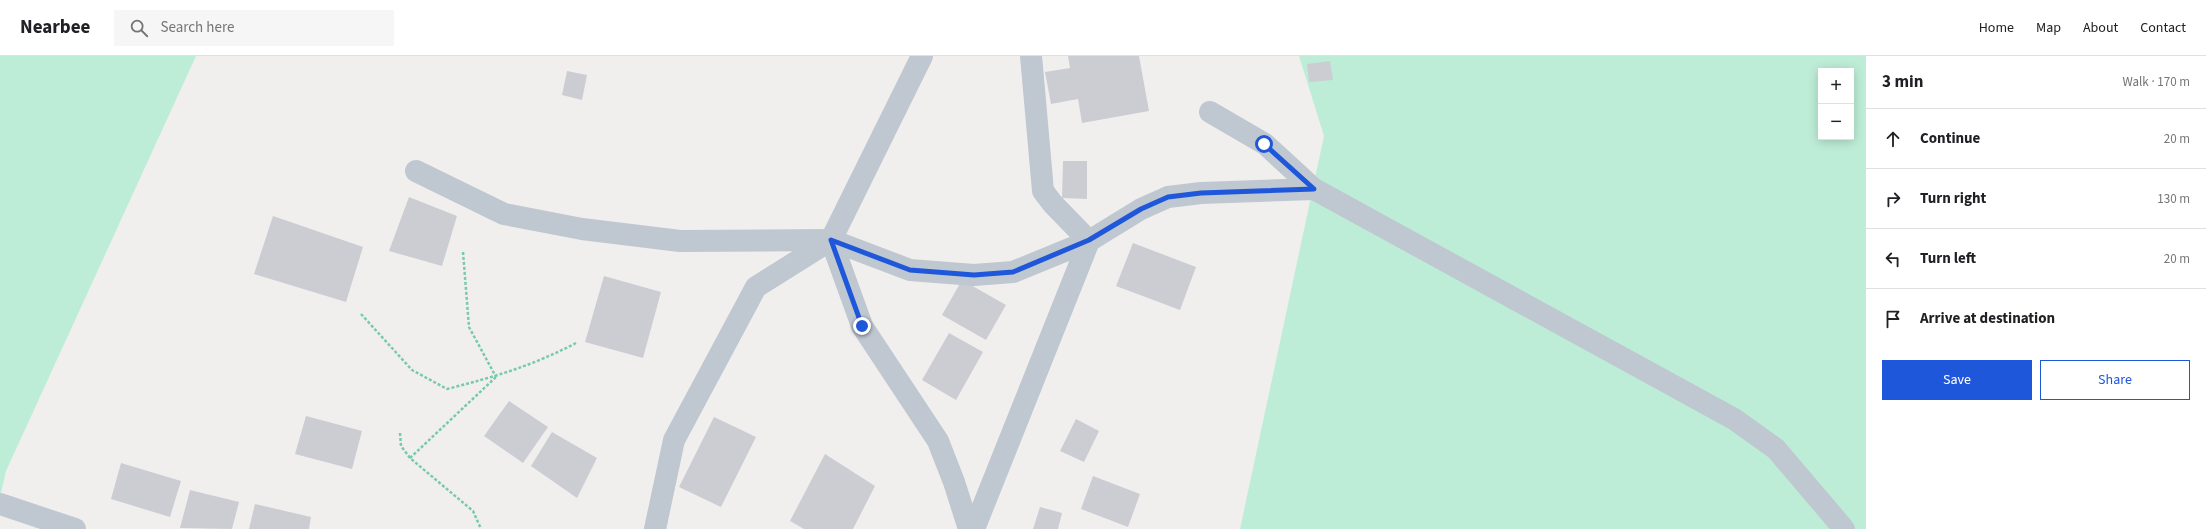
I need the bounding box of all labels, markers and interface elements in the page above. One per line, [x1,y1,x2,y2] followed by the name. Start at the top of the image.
[114,10,394,46] search box
[20,14,90,41] text: Nearbee
[128,17,150,39] icon: search
[160,17,234,38] text: Search here
[1979,18,2014,38] text: Home
[2036,18,2061,38] text: Map
[2083,18,2118,38] text: About
[2140,18,2186,38] text: Contact
[1818,68,1854,140] map controls
[1818,68,1854,104] button: +
[1882,70,1923,94] text: 3 min
[2122,73,2190,91] text: Walk · 170 m
[1818,104,1854,140] button: −
[1882,128,1904,150] icon: ahead
[1920,128,1980,149] text: Continue
[2164,130,2190,148] text: 20 m
[1255,135,1273,153] route start
[1882,188,1904,210] icon: right
[1920,188,1986,209] text: Turn right
[2157,190,2190,208] text: 130 m
[1882,248,1904,270] icon: left
[1920,248,1976,269] text: Turn left
[2164,250,2190,268] text: 20 m
[1882,308,1904,330] icon: arrive
[1920,308,2055,329] text: Arrive at destination
[853,317,871,335] route end
[1882,360,2032,400] button: Save
[2040,360,2190,400] button: Share

